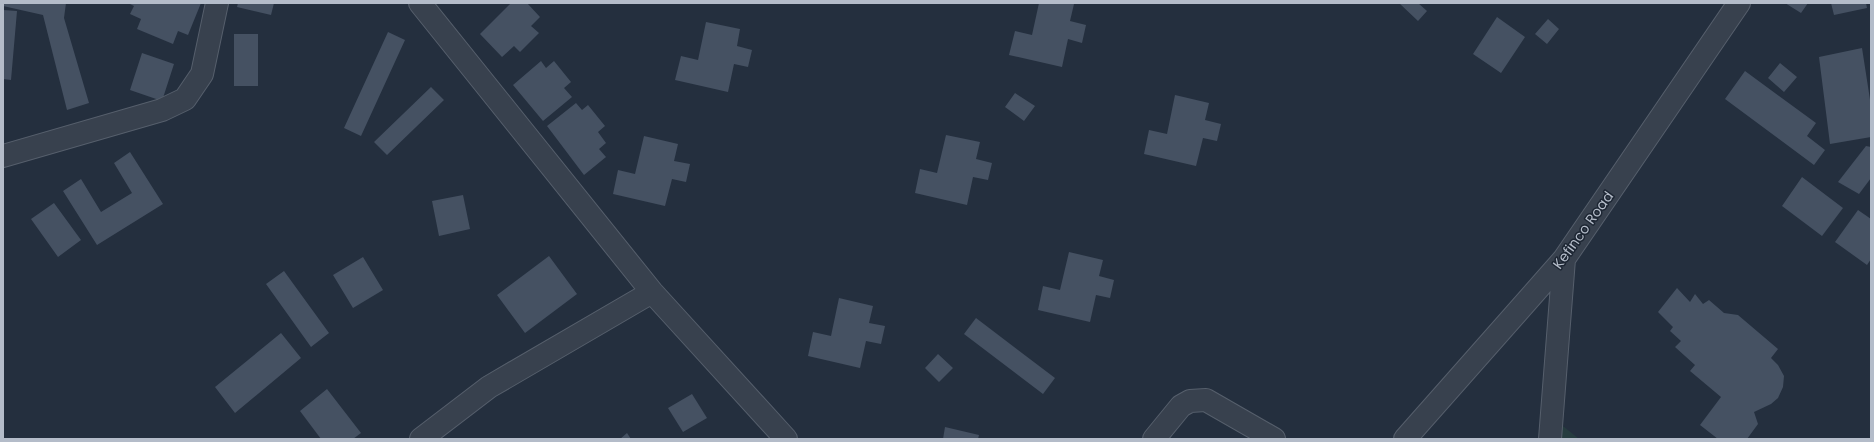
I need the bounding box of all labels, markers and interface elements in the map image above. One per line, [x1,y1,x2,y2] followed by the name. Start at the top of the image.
[1548,187,1618,273] street label: Kefinco Road

